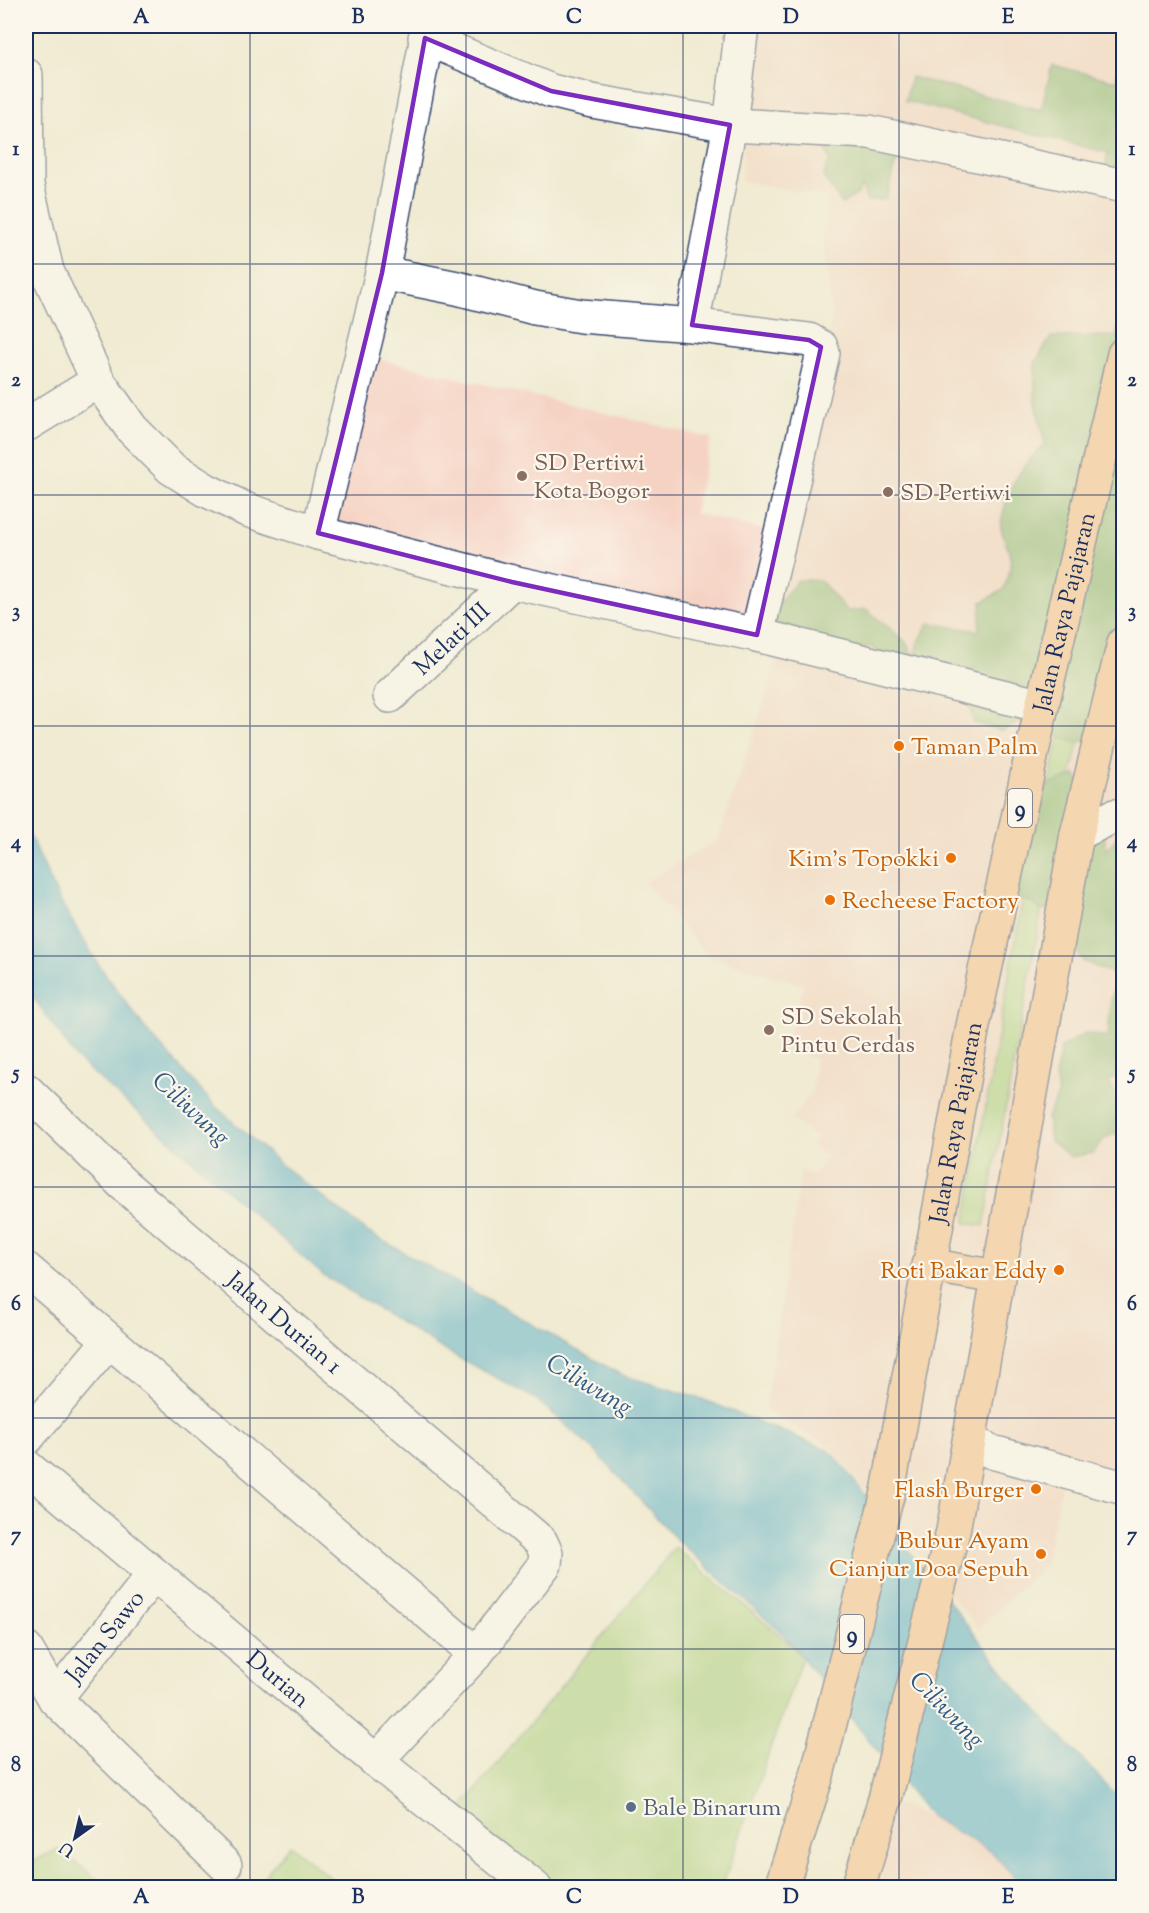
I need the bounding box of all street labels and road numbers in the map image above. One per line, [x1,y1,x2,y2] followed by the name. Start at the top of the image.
[1026,509,1106,717] street label: Jalan Raya Pajajaran
[407,595,499,685] street label: Melati III
[1008,789,1032,827] road number: 9
[922,1019,992,1228] street label: Jalan Raya Pajajaran
[217,1264,349,1383] street label: Jalan Durian 1
[57,1584,154,1693] street label: Jalan Sawo
[840,1615,864,1653] road number: 9
[238,1643,316,1717] street label: Durian

